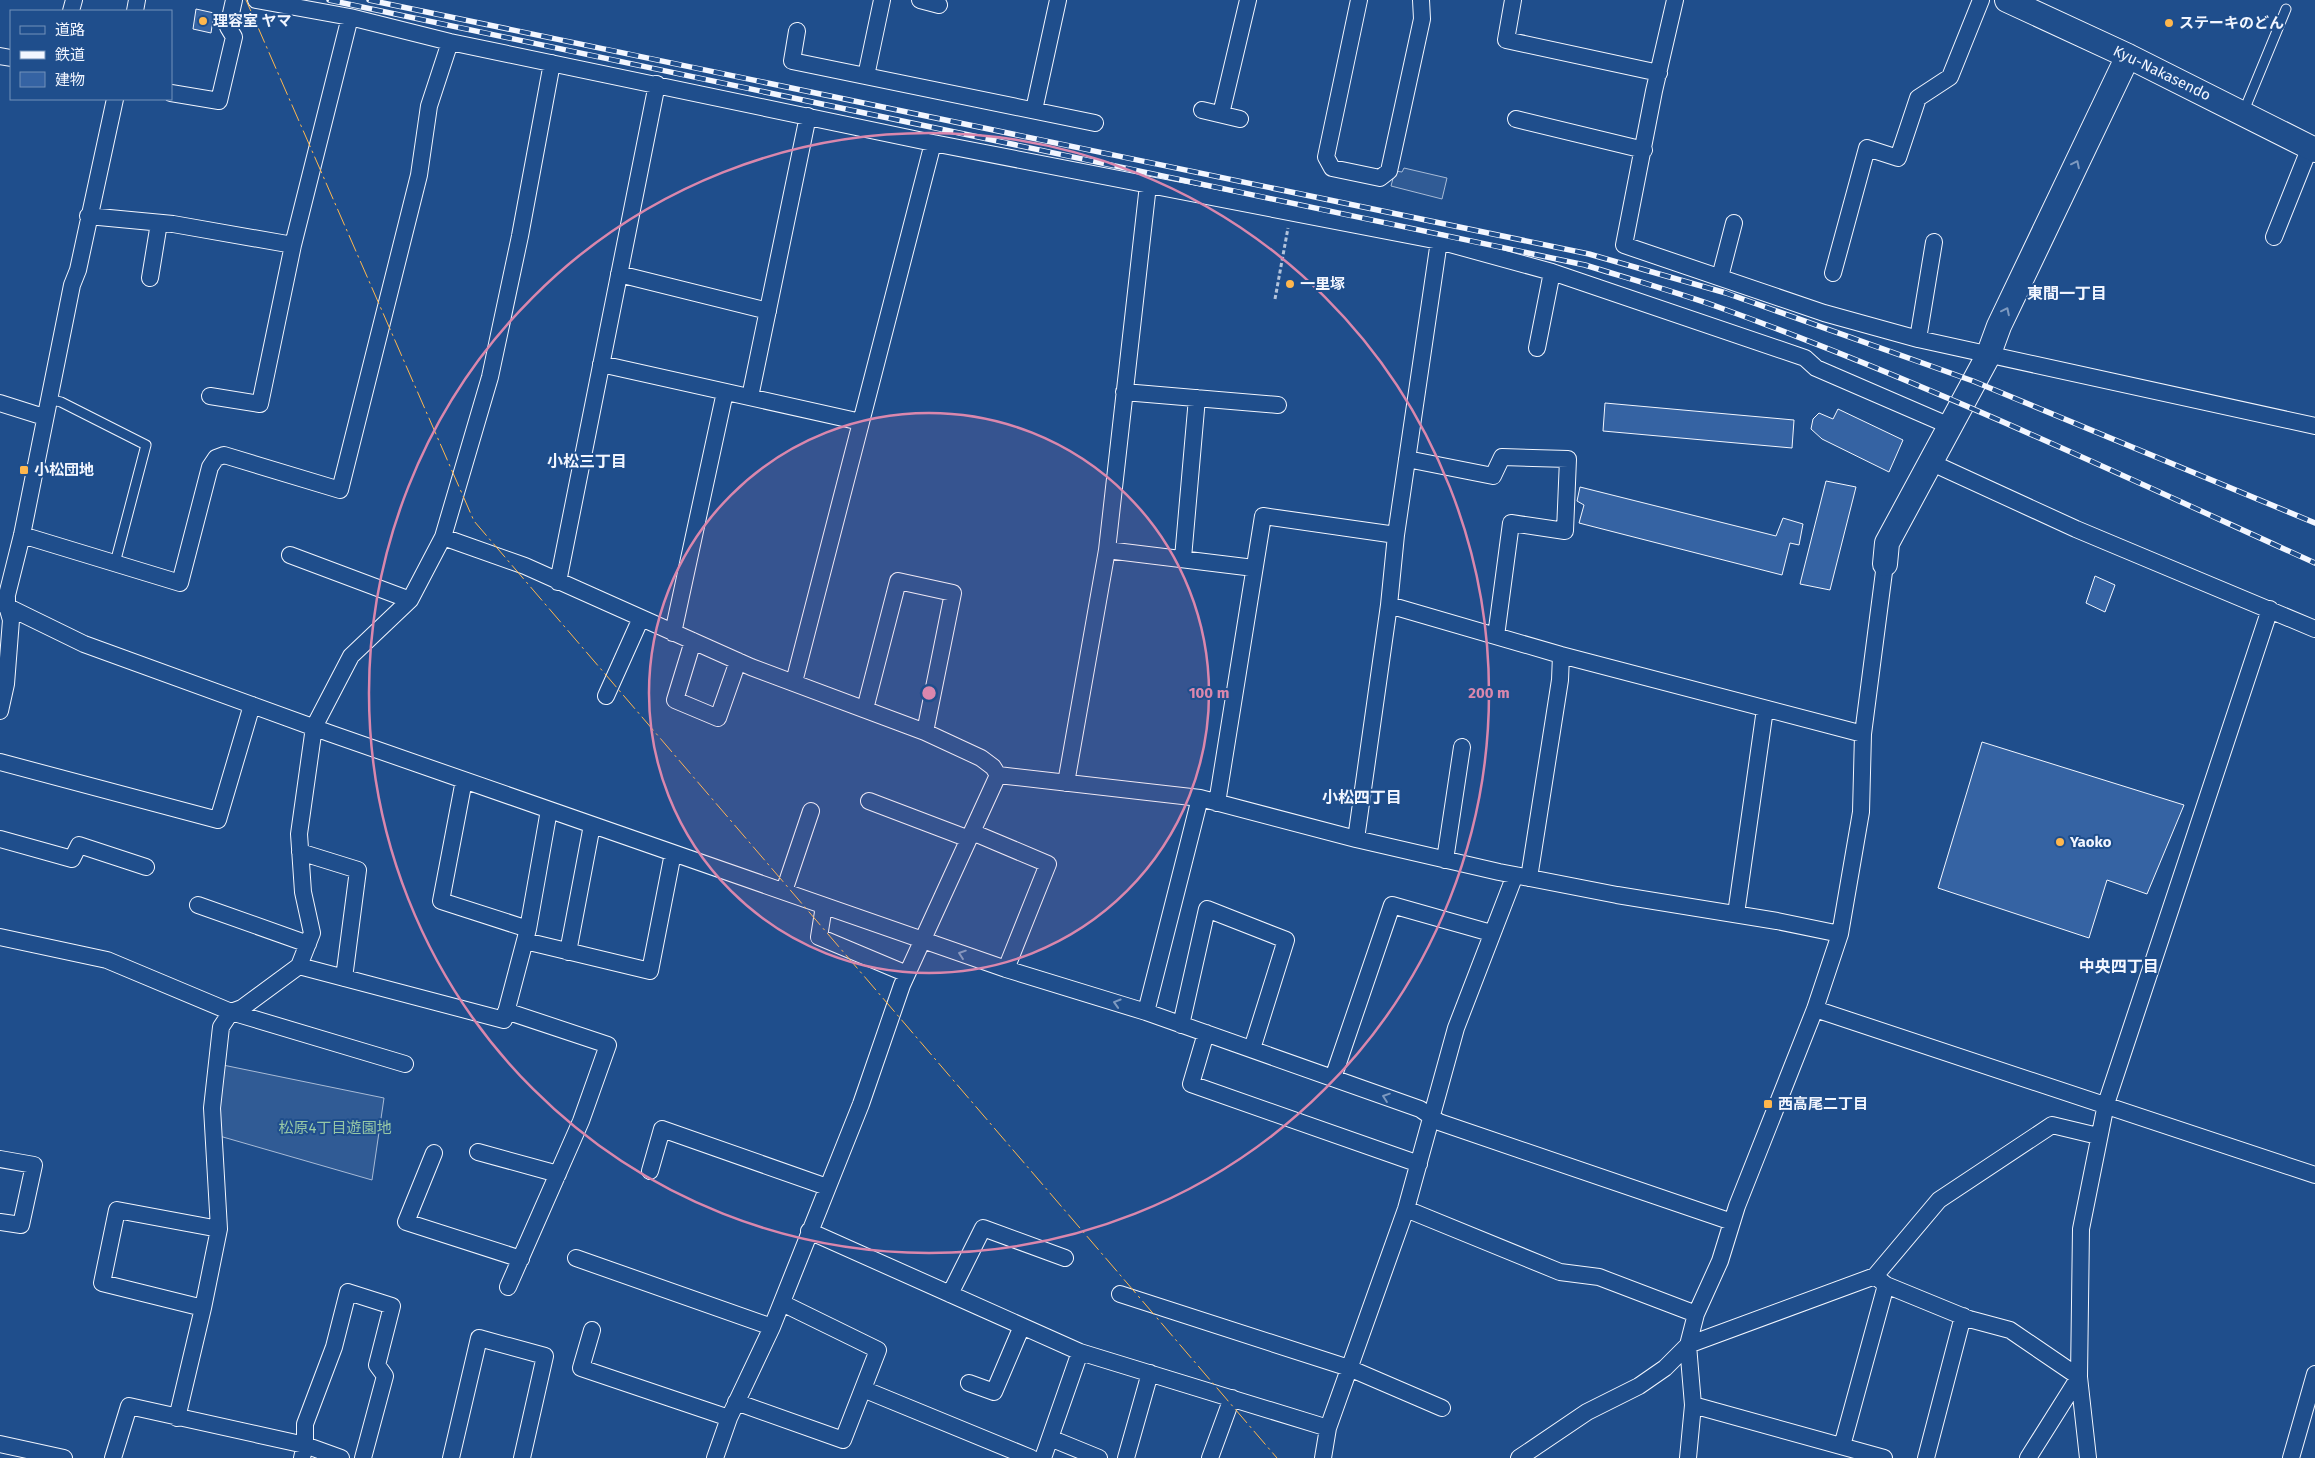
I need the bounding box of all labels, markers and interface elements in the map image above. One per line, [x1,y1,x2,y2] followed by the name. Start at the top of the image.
[10,10,172,100] legend
[213,12,292,30] place label: 理容室 ヤマ
[2179,14,2284,32] place label: ステーキのどん
[197,15,209,27] marker: 理容室 ヤマ
[2163,17,2175,29] marker: ステーキのどん
[55,21,85,39] text: 道路
[2110,42,2214,104] street label: Kyu-Nakasendo
[55,46,85,64] text: 鉄道
[55,71,85,89] text: 建物
[2070,160,2080,169] one-way arrow
[1300,275,1345,293] place label: 一里塚
[1284,278,1296,290] marker: 一里塚
[2027,284,2107,303] district label: 東間一丁目
[2000,307,2010,316] one-way arrow
[547,452,627,471] district label: 小松三丁目
[34,461,94,479] place label: 小松団地
[18,464,30,476] marker: 小松団地
[920,684,938,702] centre of rings
[1189,684,1229,702] text: 100 m
[1468,684,1510,702] text: 200 m
[1322,788,1402,807] district label: 小松四丁目
[2069,833,2112,851] place label: Yaoko
[2054,836,2066,848] marker: Yaoko
[958,949,967,959] one-way arrow
[2079,957,2159,976] district label: 中央四丁目
[1113,999,1121,1009] one-way arrow
[1382,1093,1391,1103] one-way arrow
[1778,1095,1868,1113] place label: 西高尾二丁目
[1762,1098,1774,1110] marker: 西高尾二丁目
[279,1119,391,1137] park label: 松原4丁目遊園地

